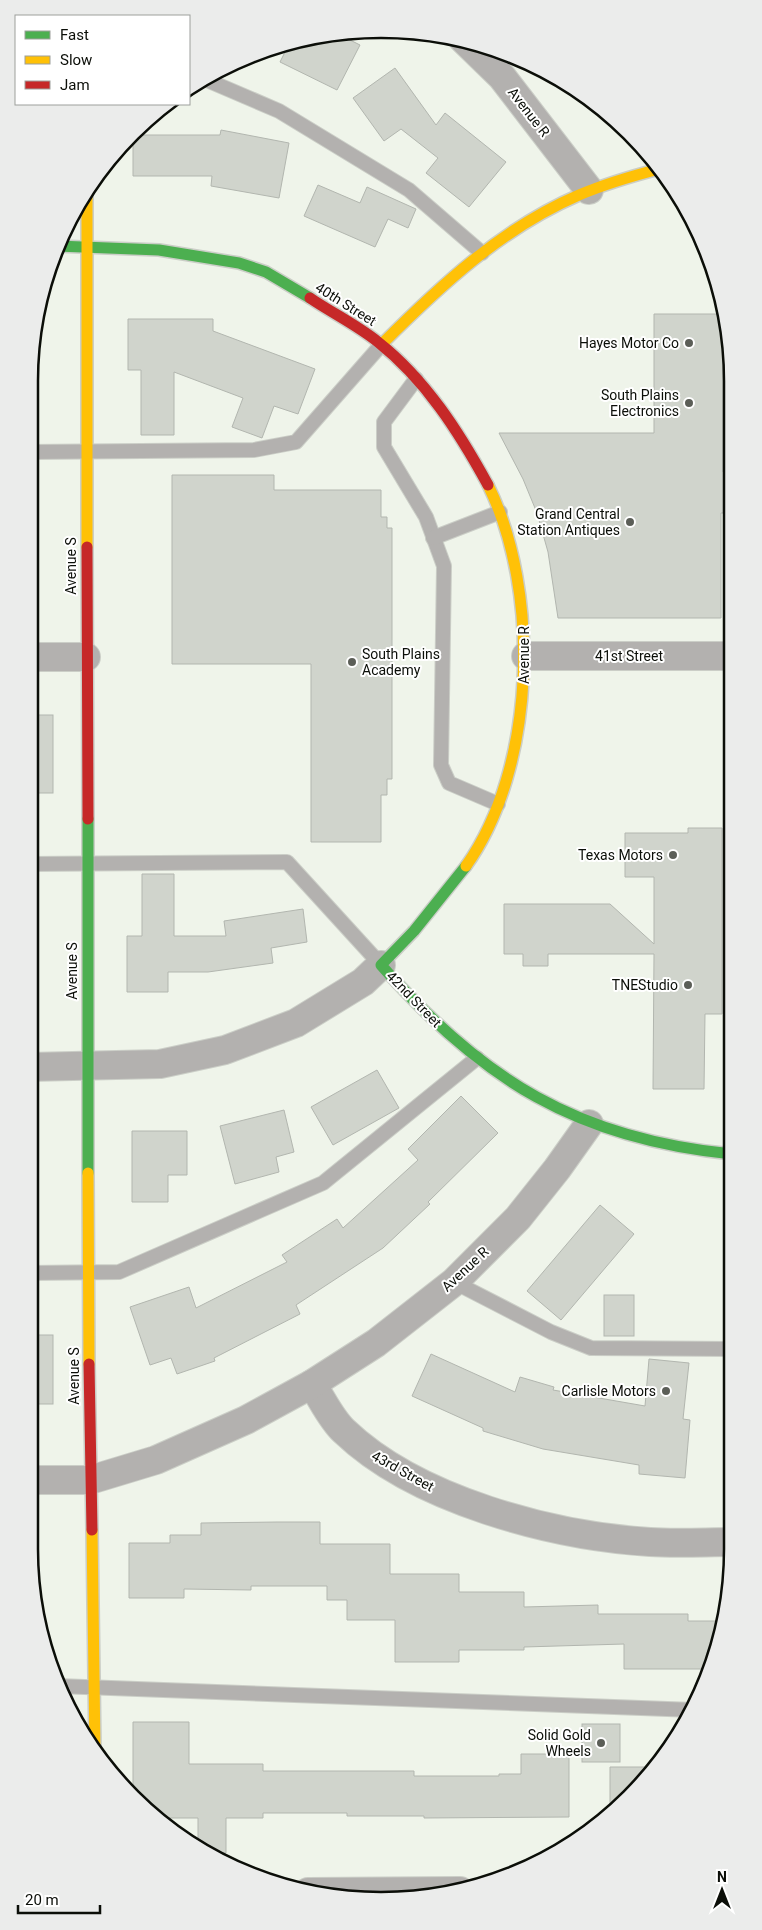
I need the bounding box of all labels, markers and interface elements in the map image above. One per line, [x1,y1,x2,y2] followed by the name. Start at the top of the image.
[15,15,190,105] legend
[60,26,89,44] text: Fast
[60,51,92,69] text: Slow
[60,76,90,94] text: Jam
[505,84,553,140] street label: Avenue R
[313,279,380,329] street label: 40th Street
[579,335,679,351] place label: Hayes Motor Co
[683,337,695,349] marker: Hayes Motor Co
[601,387,679,419] place label: South Plains Electronics
[683,397,695,409] marker: South Plains Electronics
[517,506,620,538] place label: Grand Central Station Antiques
[624,516,636,528] marker: Grand Central Station Antiques
[63,537,79,595] street label: Avenue S
[516,626,532,684] street label: Avenue R
[362,646,440,678] place label: South Plains Academy
[595,648,663,664] street label: 41st Street
[346,656,358,668] marker: South Plains Academy
[578,847,663,863] place label: Texas Motors
[667,849,679,861] marker: Texas Motors
[64,942,80,1000] street label: Avenue S
[383,968,445,1031] street label: 42nd Street
[612,977,678,993] place label: TNEStudio
[682,979,694,991] marker: TNEStudio
[438,1243,492,1295] street label: Avenue R
[66,1347,82,1405] street label: Avenue S
[562,1383,656,1399] place label: Carlisle Motors
[660,1385,672,1397] marker: Carlisle Motors
[369,1447,437,1495] street label: 43rd Street
[528,1727,591,1759] place label: Solid Gold Wheels
[595,1737,607,1749] marker: Solid Gold Wheels
[697,1865,747,1915] north arrow
[717,1869,727,1885] text: N
[18,1882,100,1914] scale bar
[25,1891,59,1909] text: 20 m

